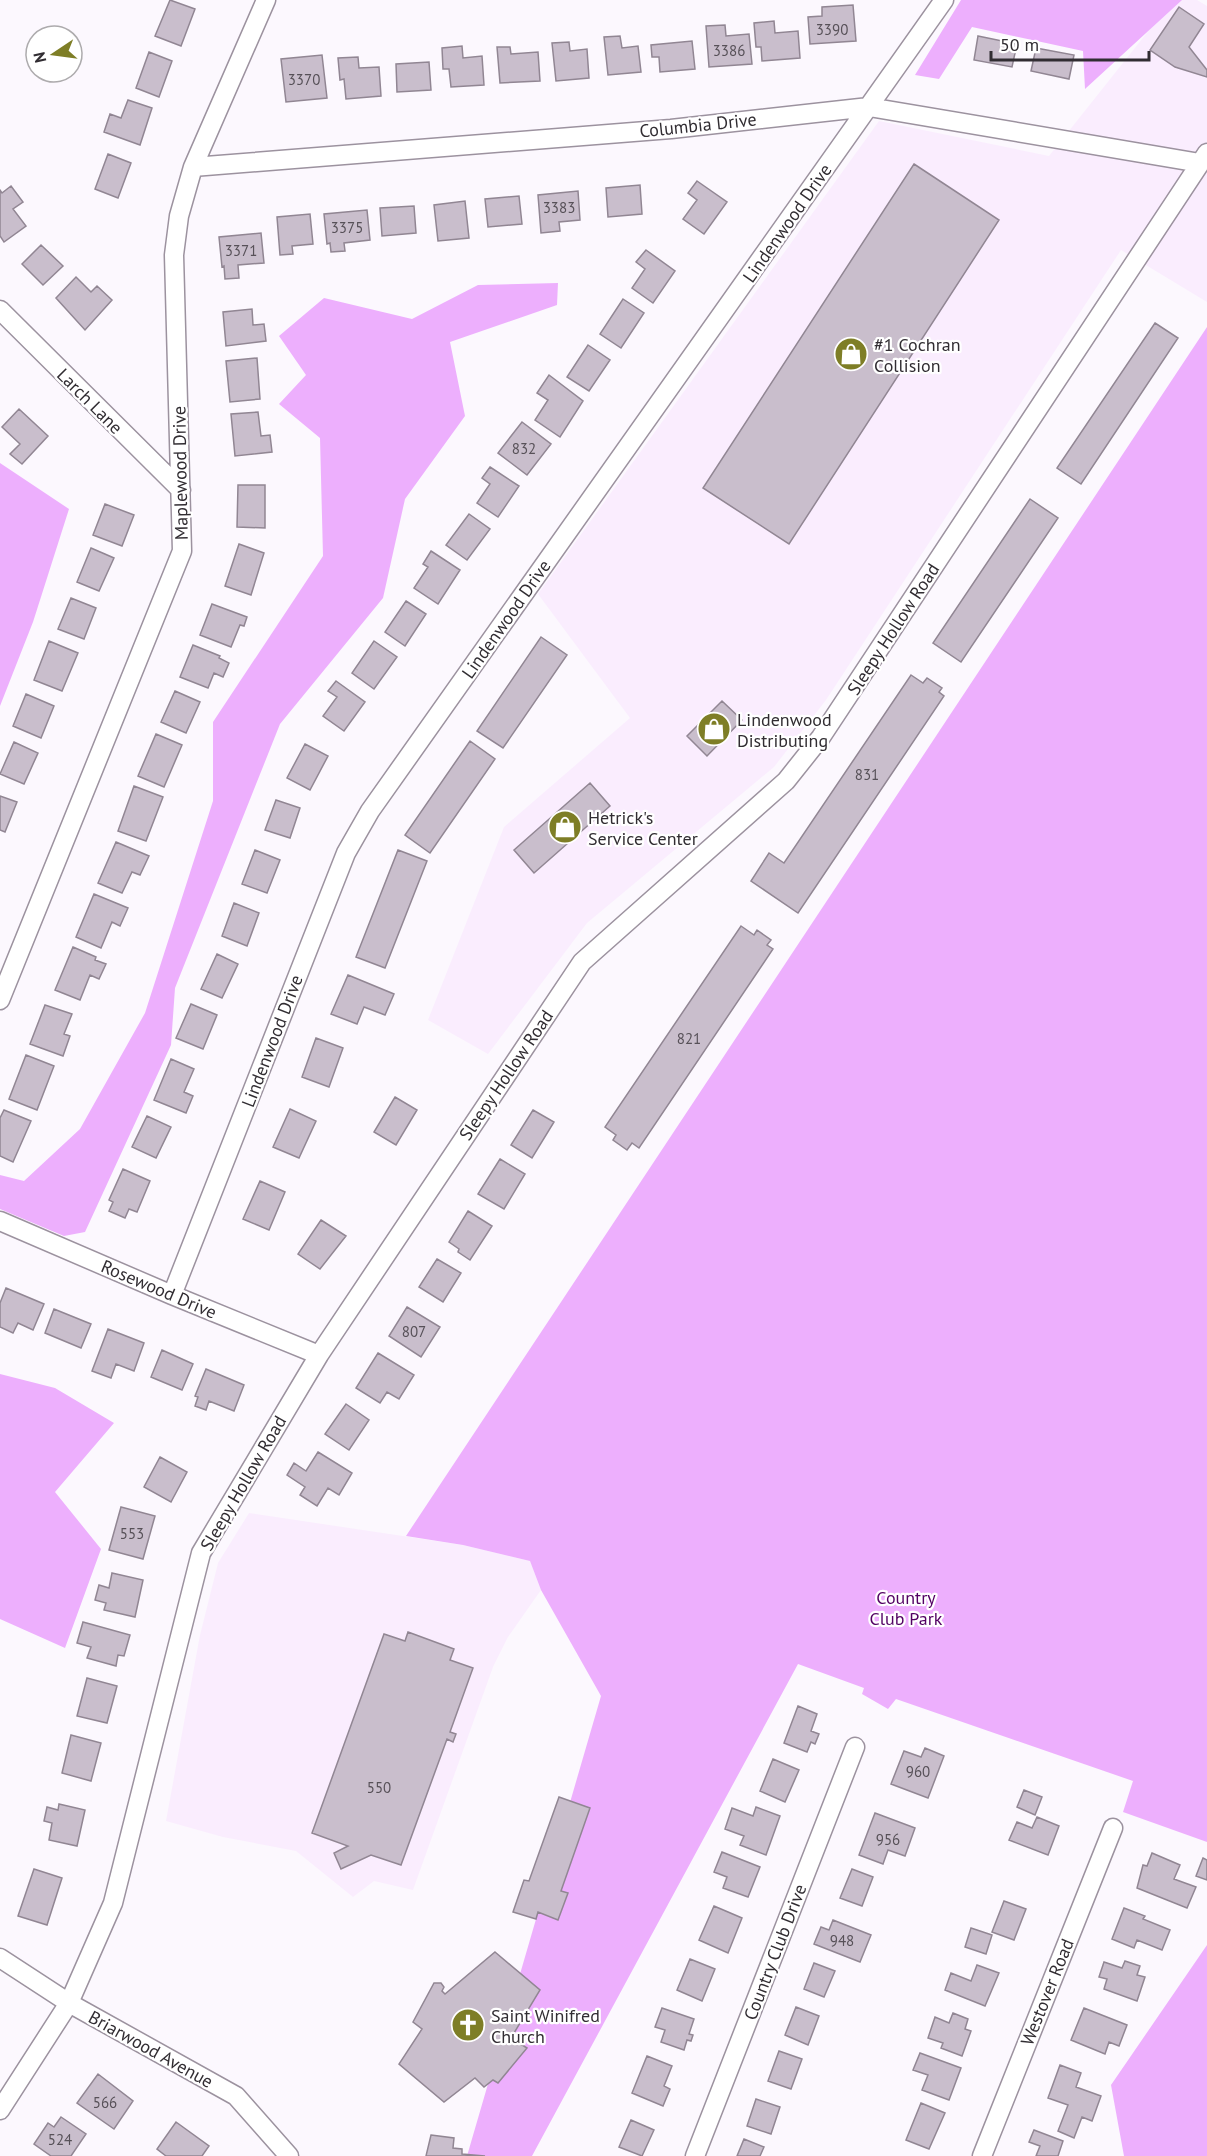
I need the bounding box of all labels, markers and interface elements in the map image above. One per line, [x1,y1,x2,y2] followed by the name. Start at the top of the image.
[816,20,848,39] house number: 3390
[24,24,84,84] north arrow
[991,24,1148,62] scale bar
[1000,33,1039,56] text: 50 m
[713,41,745,60] house number: 3386
[28,50,50,65] text: N
[288,70,320,89] house number: 3370
[638,107,758,143] street label: Columbia Drive
[737,159,837,287] street label: Lindenwood Drive
[543,198,575,217] house number: 3383
[331,218,363,237] house number: 3375
[225,241,257,260] house number: 3371
[874,333,961,377] place label: #1 Cochran Collision
[833,336,869,372] shop icon: #1 Cochran Collision
[52,363,128,439] street label: Larch Lane
[167,406,193,540] street label: Maplewood Drive
[512,439,536,458] house number: 832
[456,555,556,683] street label: Lindenwood Drive
[842,559,944,699] street label: Sleepy Hollow Road
[737,708,832,752] place label: Lindenwood Distributing
[696,711,732,747] shop icon: Lindenwood Distributing
[855,765,879,784] house number: 831
[588,806,698,850] place label: Hetrick's Service Center
[547,809,583,845] shop icon: Hetrick's Service Center
[236,972,308,1110] street label: Lindenwood Drive
[454,1005,558,1145] street label: Sleepy Hollow Road
[677,1029,701,1048] house number: 821
[98,1254,220,1324] street label: Rosewood Drive
[402,1322,426,1341] house number: 807
[195,1411,291,1555] street label: Sleepy Hollow Road
[120,1524,144,1543] house number: 553
[870,1586,943,1630] park label: Country Club Park
[906,1762,930,1781] house number: 960
[367,1778,391,1797] house number: 550
[876,1830,900,1849] house number: 956
[739,1881,811,2023] street label: Country Club Drive
[830,1931,854,1950] house number: 948
[1015,1935,1079,2049] street label: Westover Road
[491,2004,600,2048] place label: Saint Winifred Church
[85,2005,217,2093] street label: Briarwood Avenue
[450,2007,486,2043] church icon: Saint Winifred Church
[93,2093,117,2112] house number: 566
[48,2130,72,2149] house number: 524

